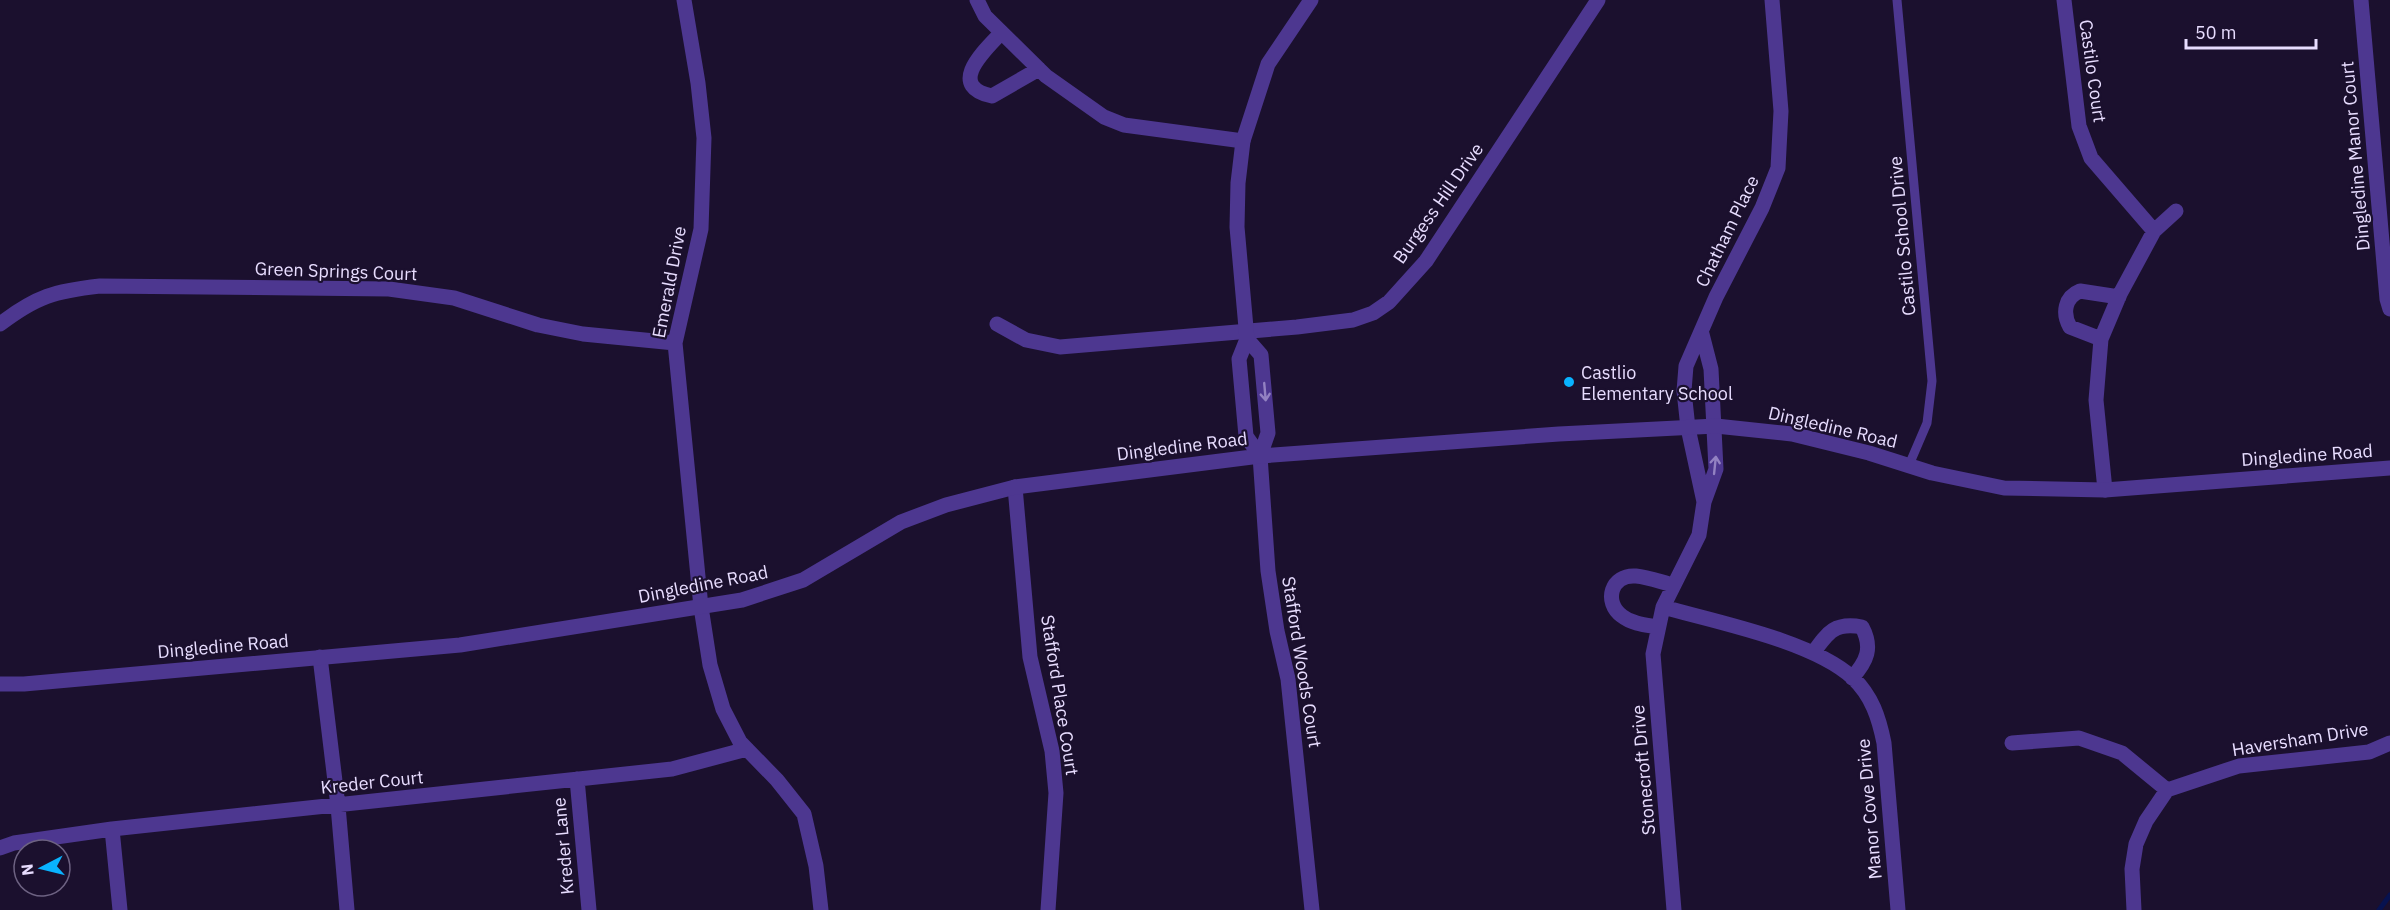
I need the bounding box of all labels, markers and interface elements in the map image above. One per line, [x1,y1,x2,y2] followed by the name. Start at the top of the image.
[2186,12,2316,50] scale bar
[2074,18,2112,124] street label: Castilo Court
[2195,21,2237,44] text: 50 m
[2335,60,2375,252] street label: Dingledine Manor Court
[1388,138,1488,268] street label: Burgess Hill Drive
[1884,155,1920,317] street label: Castilo School Drive
[1690,171,1764,291] street label: Chatham Place
[647,224,691,340] street label: Emerald Drive
[254,257,418,285] street label: Green Springs Court
[1581,361,1733,405] place label: Castlio Elementary School
[1562,375,1576,389] marker: Castlio Elementary School
[1260,382,1271,401] one-way arrow
[1766,401,1900,453] street label: Dingledine Road
[1115,427,1249,465] street label: Dingledine Road
[2240,439,2374,471] street label: Dingledine Road
[1710,456,1721,475] one-way arrow
[636,560,770,608] street label: Dingledine Road
[1277,575,1327,749] street label: Stafford Woods Court
[1036,613,1084,777] street label: Stafford Place Court
[156,629,290,663] street label: Dingledine Road
[1626,704,1660,836] street label: Stonecroft Drive
[2230,717,2370,761] street label: Haversham Drive
[1851,738,1887,880] street label: Manor Cove Drive
[319,765,425,799] street label: Kreder Court
[547,796,579,896] street label: Kreder Lane
[12,838,72,898] north arrow
[16,863,38,877] text: N

